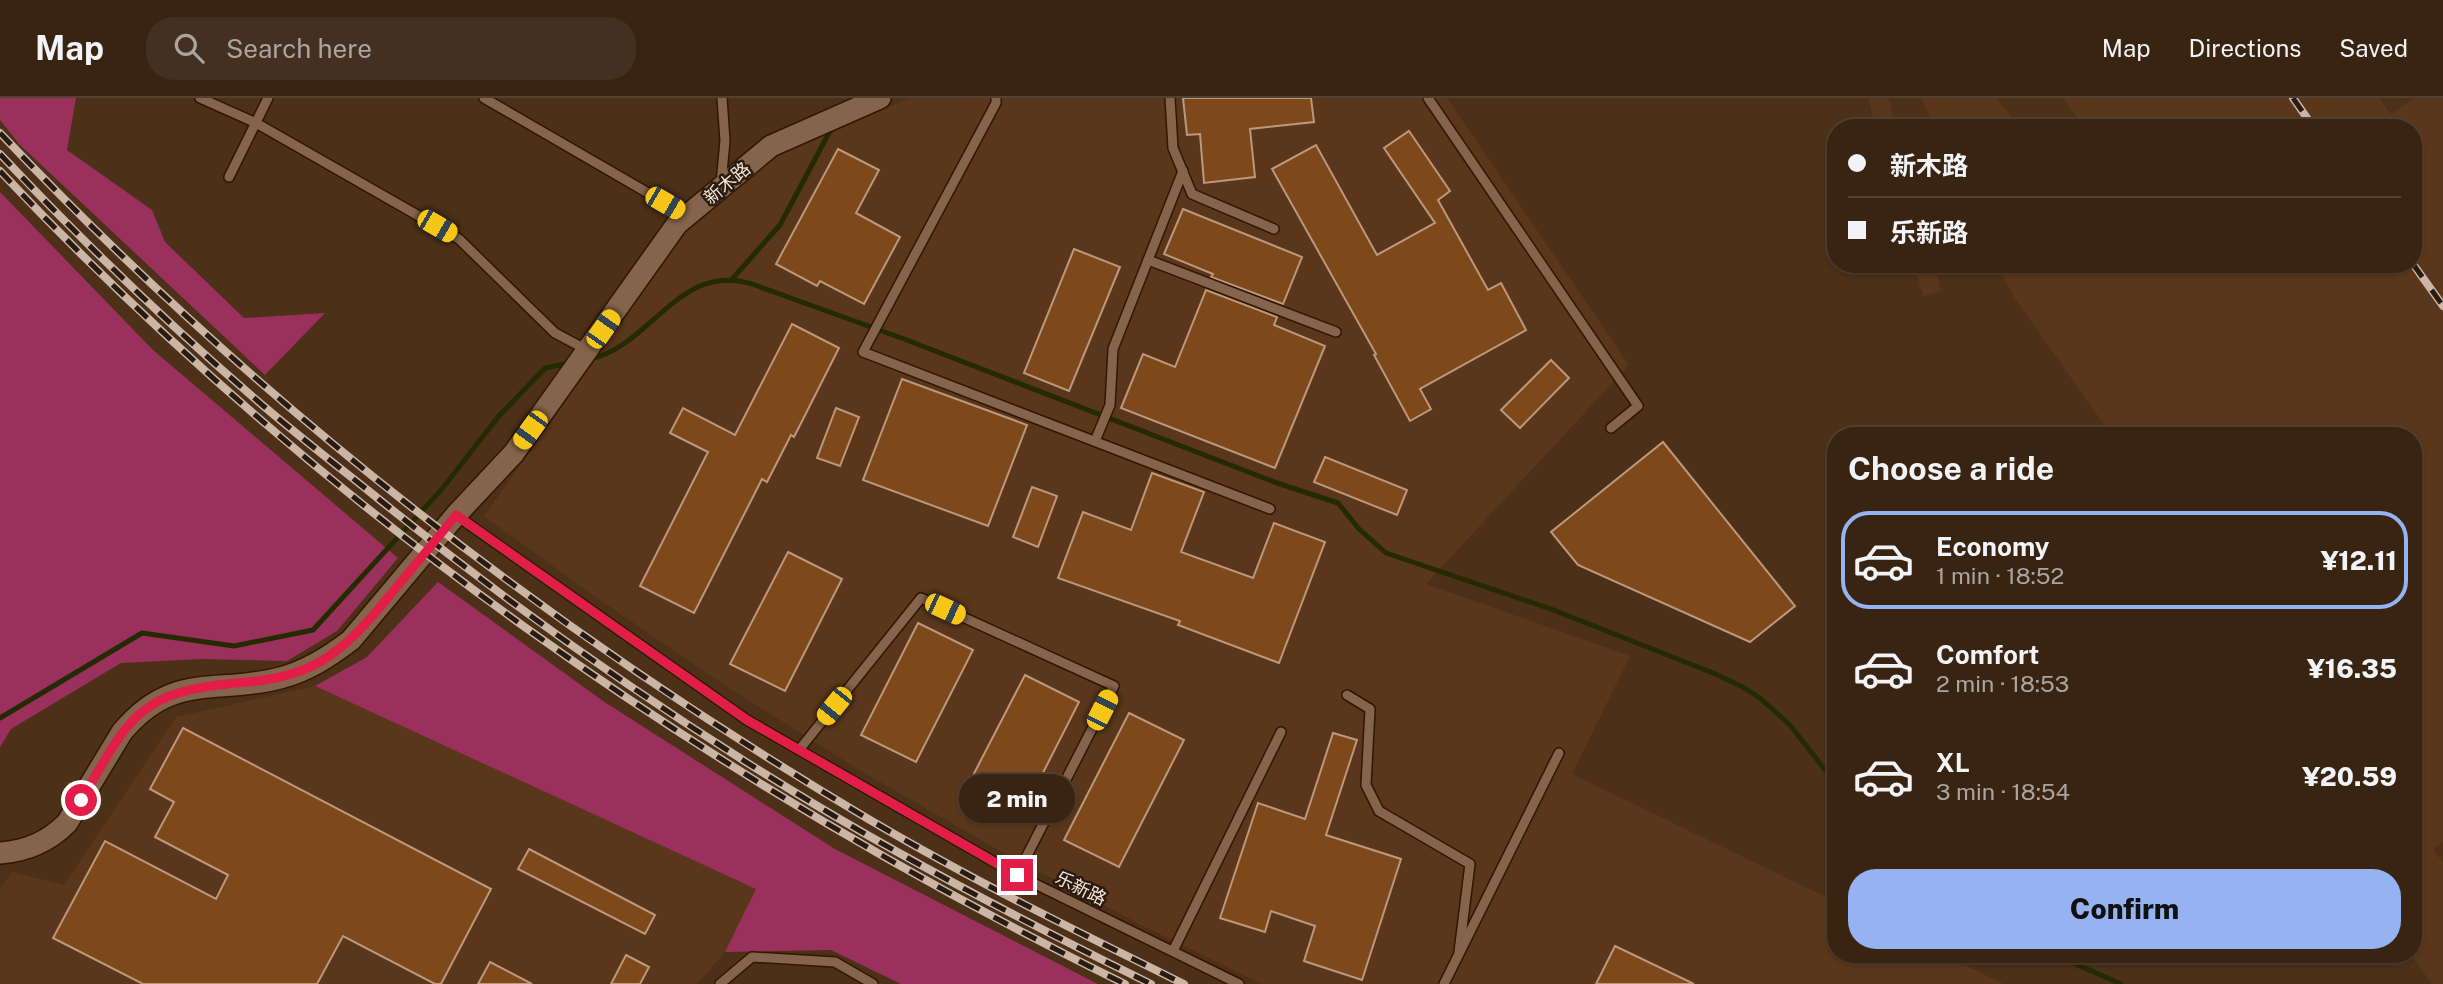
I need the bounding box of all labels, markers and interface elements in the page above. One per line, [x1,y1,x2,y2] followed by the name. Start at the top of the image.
[146,17,636,80] search box
[35,29,104,67] text: Map
[170,29,208,67] icon: search
[226,33,372,64] text: Search here
[2102,34,2151,62] text: Map
[2189,34,2301,62] text: Directions
[2339,34,2408,62] text: Saved
[1890,150,1968,181] text: 新木路
[700,158,754,208] street label: 新木路
[642,183,689,223] car
[414,206,461,246] car
[1890,217,1968,248] text: 乐新路
[583,306,624,352] car
[510,407,551,453] car
[1848,450,2054,487] text: Choose a ride
[1852,529,1915,592] icon: car
[1936,531,2049,562] text: Economy
[2321,545,2397,576] text: ¥12.11
[1936,562,2064,589] text: 1 min · 18:52
[922,591,969,627] car
[1852,637,1915,700] icon: car
[1936,639,2039,670] text: Comfort
[2307,653,2397,684] text: ¥16.35
[1936,670,2069,697] text: 2 min · 18:53
[813,683,856,729] car
[1084,687,1121,733] car
[1852,745,1915,808] icon: car
[1936,747,1970,778] text: XL
[2302,761,2397,792] text: ¥20.59
[959,774,1075,822] callout: 2 min
[1936,778,2070,805] text: 3 min · 18:54
[65,784,97,816] route start
[986,785,1048,812] text: 2 min
[1001,859,1033,891] route end
[1052,867,1110,909] street label: 乐新路
[1848,869,2401,949] button: Confirm

